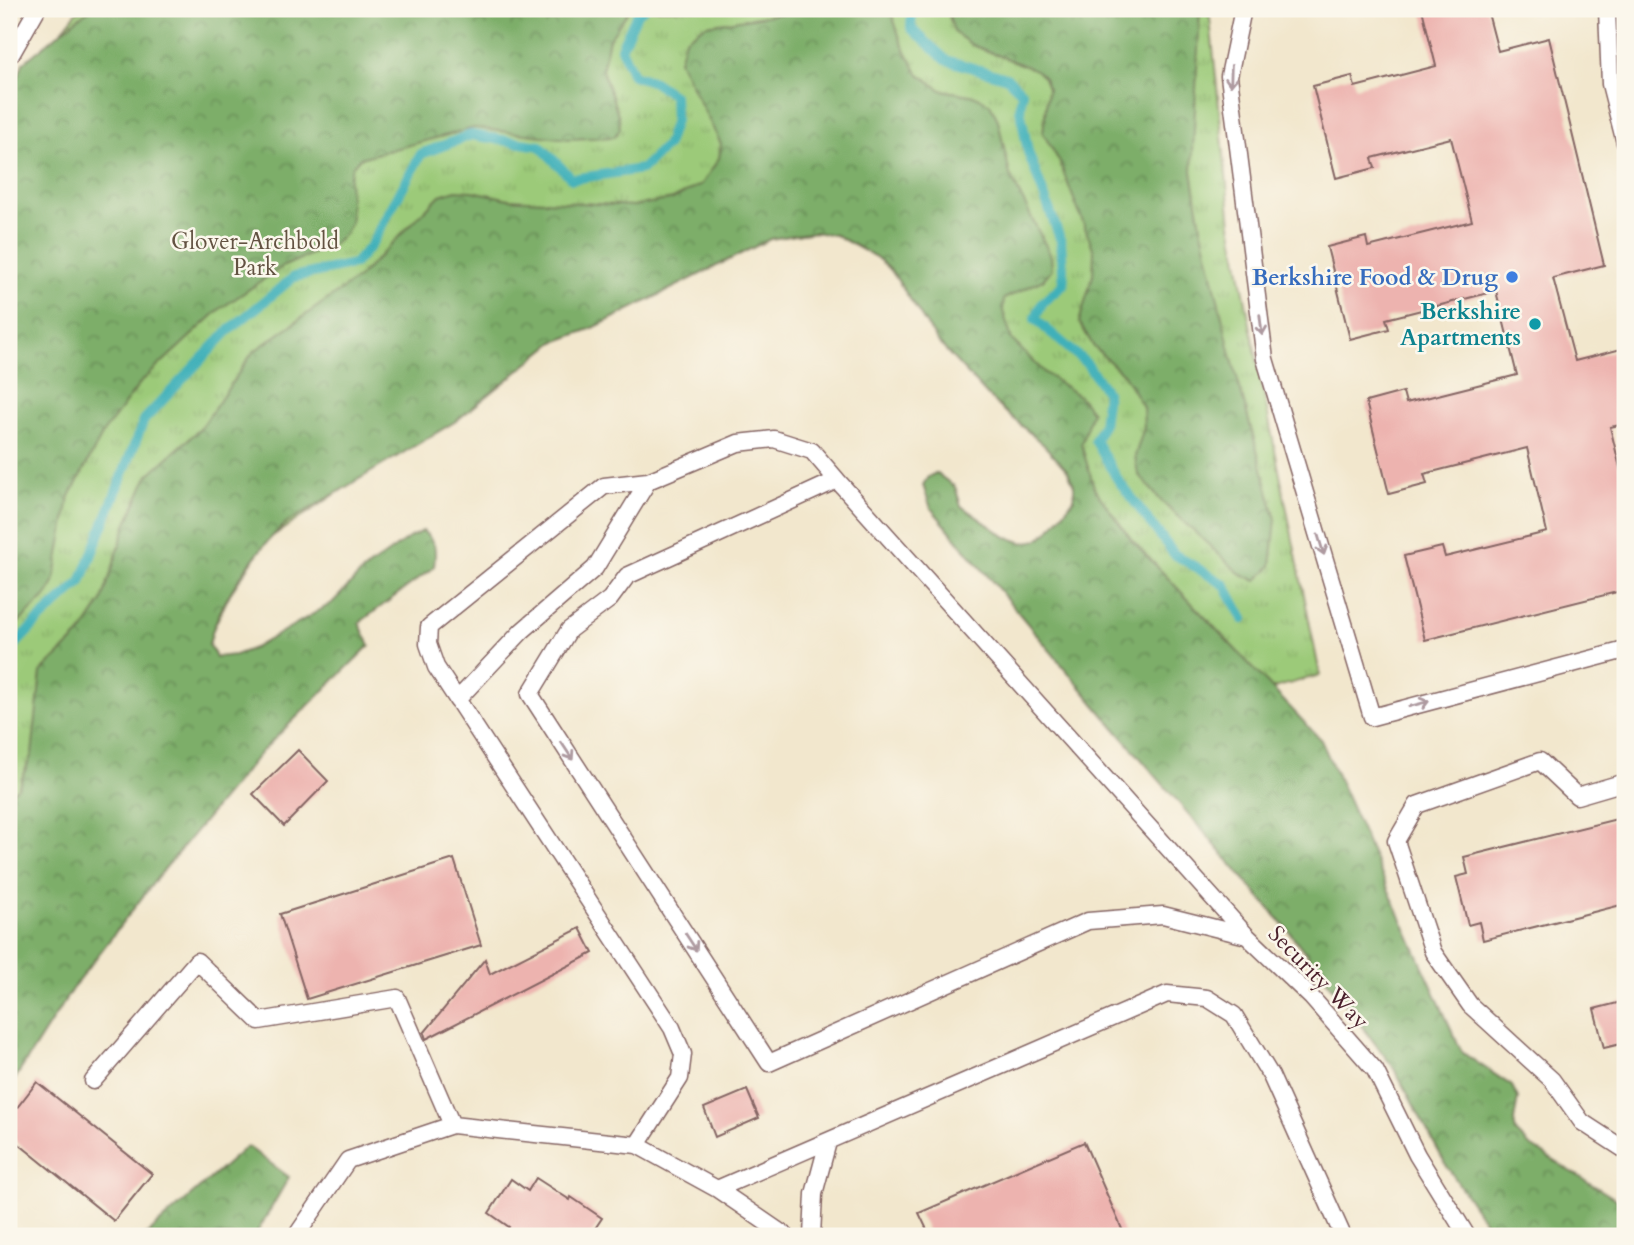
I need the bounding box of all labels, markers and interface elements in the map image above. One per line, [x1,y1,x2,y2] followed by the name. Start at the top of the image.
[1225,64,1238,87] one-way arrow
[171,226,340,283] park label: Glover-Archbold Park
[1252,262,1498,293] place label: Berkshire Food & Drug
[1504,269,1520,285] marker: Berkshire Food & Drug
[1400,296,1521,353] place label: Berkshire Apartments
[1254,314,1267,336] one-way arrow
[1527,316,1543,332] marker: Berkshire Apartments
[1315,533,1328,555] one-way arrow
[1407,697,1429,710] one-way arrow
[561,741,575,761] one-way arrow
[1261,919,1376,1036] street label: Security Way
[684,932,698,952] one-way arrow

